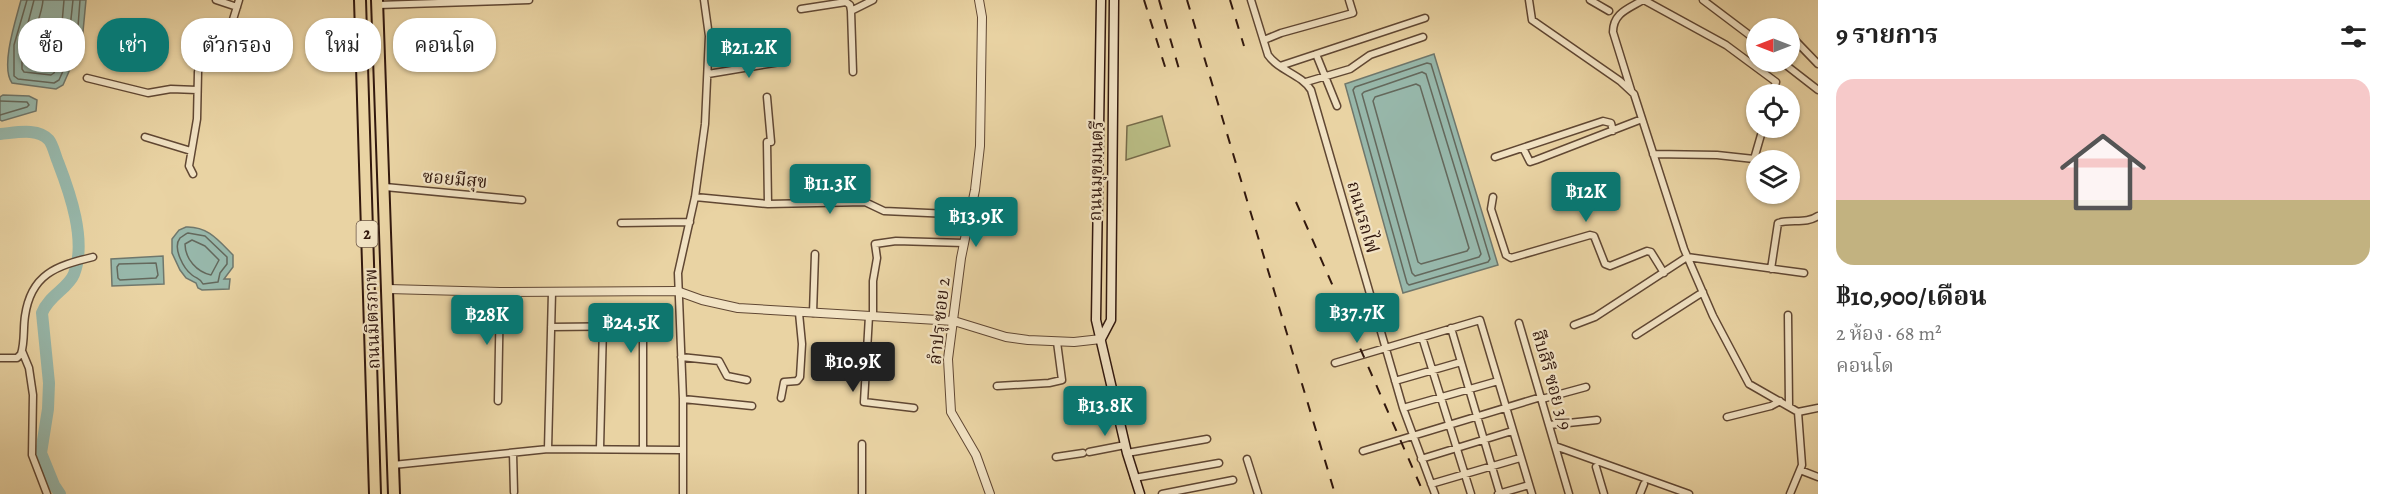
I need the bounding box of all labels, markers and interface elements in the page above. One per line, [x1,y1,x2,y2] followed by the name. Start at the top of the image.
[1836,17,1938,52] text: 9 รายการ
[18,18,85,72] chip: ซื้อ
[97,18,169,72] chip: เช่า
[181,18,293,72] chip: ตัวกรอง
[305,18,381,72] chip: ใหม่
[393,18,496,72] chip: คอนโด
[1746,18,1800,72] north arrow
[1746,18,1800,204] map controls
[2337,20,2370,53] icon: filters
[700,28,798,79] pin: ฿21.2K
[721,34,777,61] text: ฿21.2K
[1746,84,1800,138] button: locate
[2049,118,2157,226] icon: home
[1083,120,1109,222] street label: ถนนมุขมนตรี
[1746,150,1800,204] button: layers
[422,164,488,194] street label: ซอยมีสุข
[781,164,879,215] pin: ฿11.3K
[804,170,856,197] text: ฿11.3K
[1550,172,1622,223] pin: ฿12K
[1341,178,1385,256] street label: ถนนรถไฟ
[1565,178,1607,205] text: ฿12K
[927,197,1025,248] pin: ฿13.9K
[949,203,1003,230] text: ฿13.9K
[356,221,378,247] road number: 2
[358,268,386,370] street label: ถนนมิตรภาพ
[922,276,956,366] street label: ลำปรุ ซอย 2
[1836,279,1987,314] text: ฿10,900/เดือน
[1308,293,1406,344] pin: ฿37.7K
[451,295,523,346] pin: ฿28K
[1329,299,1385,326] text: ฿37.7K
[465,301,509,328] text: ฿28K
[582,303,680,354] pin: ฿24.5K
[602,309,660,336] text: ฿24.5K
[1836,320,1942,347] text: 2 ห้อง · 68 m²
[1526,327,1578,433] street label: สืบสิริ ซอย 3/9
[804,342,902,393] pin: ฿10.9K
[825,348,881,375] text: ฿10.9K
[1836,352,1894,379] text: คอนโด
[1056,386,1154,437] pin: ฿13.8K
[1077,392,1133,419] text: ฿13.8K

